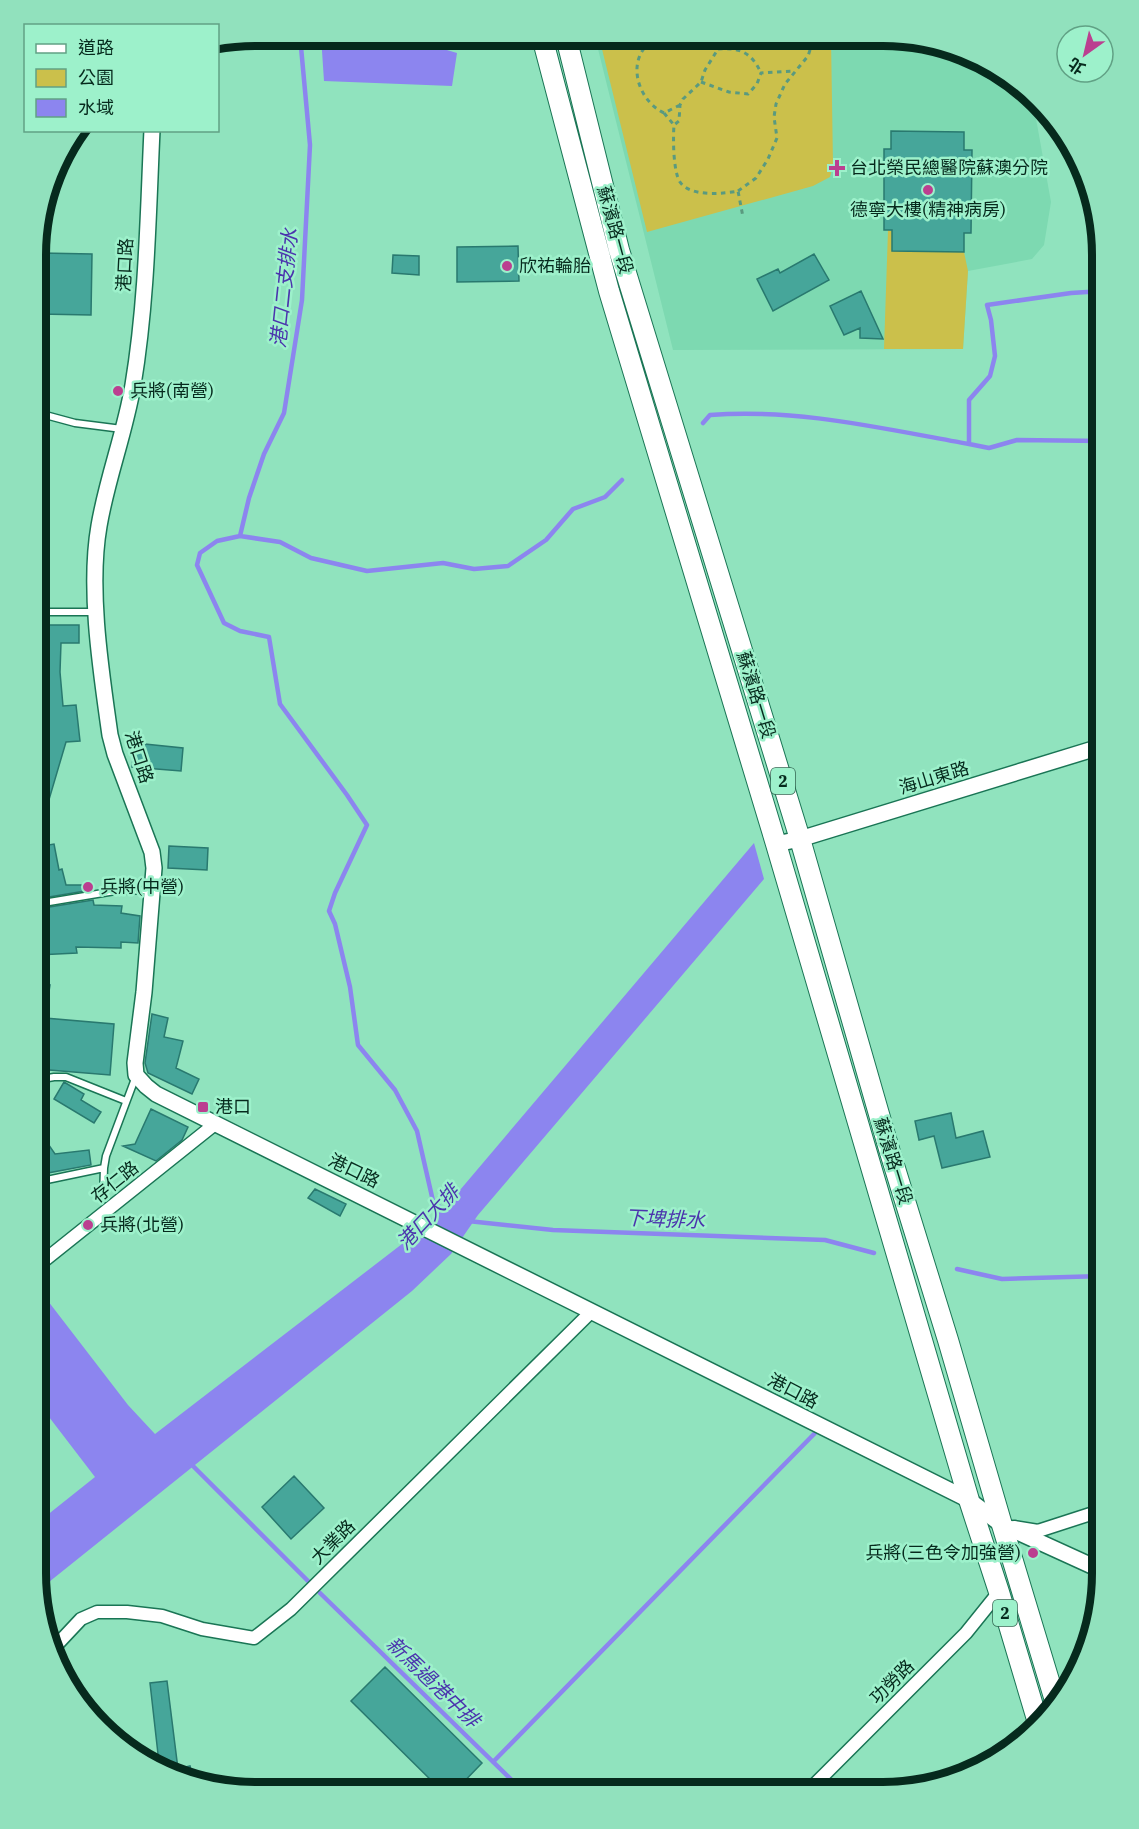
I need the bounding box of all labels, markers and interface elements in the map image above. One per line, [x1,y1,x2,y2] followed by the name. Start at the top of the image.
[24,24,219,132] legend
[1055,24,1115,84] north arrow
[78,36,114,59] text: 道路
[1064,54,1089,79] text: 北
[78,66,114,89] text: 公園
[78,96,114,119] text: 水域
[850,156,1048,179] place label: 台北榮民總醫院蘇澳分院
[828,159,846,177] marker: 台北榮民總醫院蘇澳分院
[593,183,638,276] street label: 蘇濱路一段
[921,183,935,197] marker: 德寧大樓(精神病房)
[850,198,1006,221] place label: 德寧大樓(精神病房)
[264,226,303,349] water label: 港口二支排水
[112,237,137,293] street label: 港口路
[519,254,591,277] place label: 欣祐輪胎
[500,259,514,273] marker: 欣祐輪胎
[130,379,214,402] place label: 兵將(南營)
[111,384,125,398] marker: 兵將(南營)
[732,648,781,741] street label: 蘇濱路一段
[120,728,159,786] street label: 港口路
[896,756,972,799] street label: 海山東路
[771,768,795,794] road number: 2
[100,875,184,898] place label: 兵將(中營)
[81,880,95,894] marker: 兵將(中營)
[215,1095,251,1118] place label: 港口
[196,1100,210,1114] marker: 港口
[869,1114,918,1207] street label: 蘇濱路一段
[325,1148,384,1193] street label: 港口路
[86,1156,143,1208] street label: 存仁路
[390,1176,467,1255] water label: 港口大排
[625,1204,706,1233] water label: 下埤排水
[100,1213,184,1236] place label: 兵將(北營)
[81,1218,95,1232] marker: 兵將(北營)
[764,1368,823,1413] street label: 港口路
[305,1514,360,1569] street label: 大業路
[865,1541,1021,1564] place label: 兵將(三色令加強營)
[1026,1546,1040,1560] marker: 兵將(三色令加強營)
[993,1600,1017,1626] road number: 2
[381,1630,488,1735] water label: 新馬過港中排
[864,1654,919,1709] street label: 功勞路

